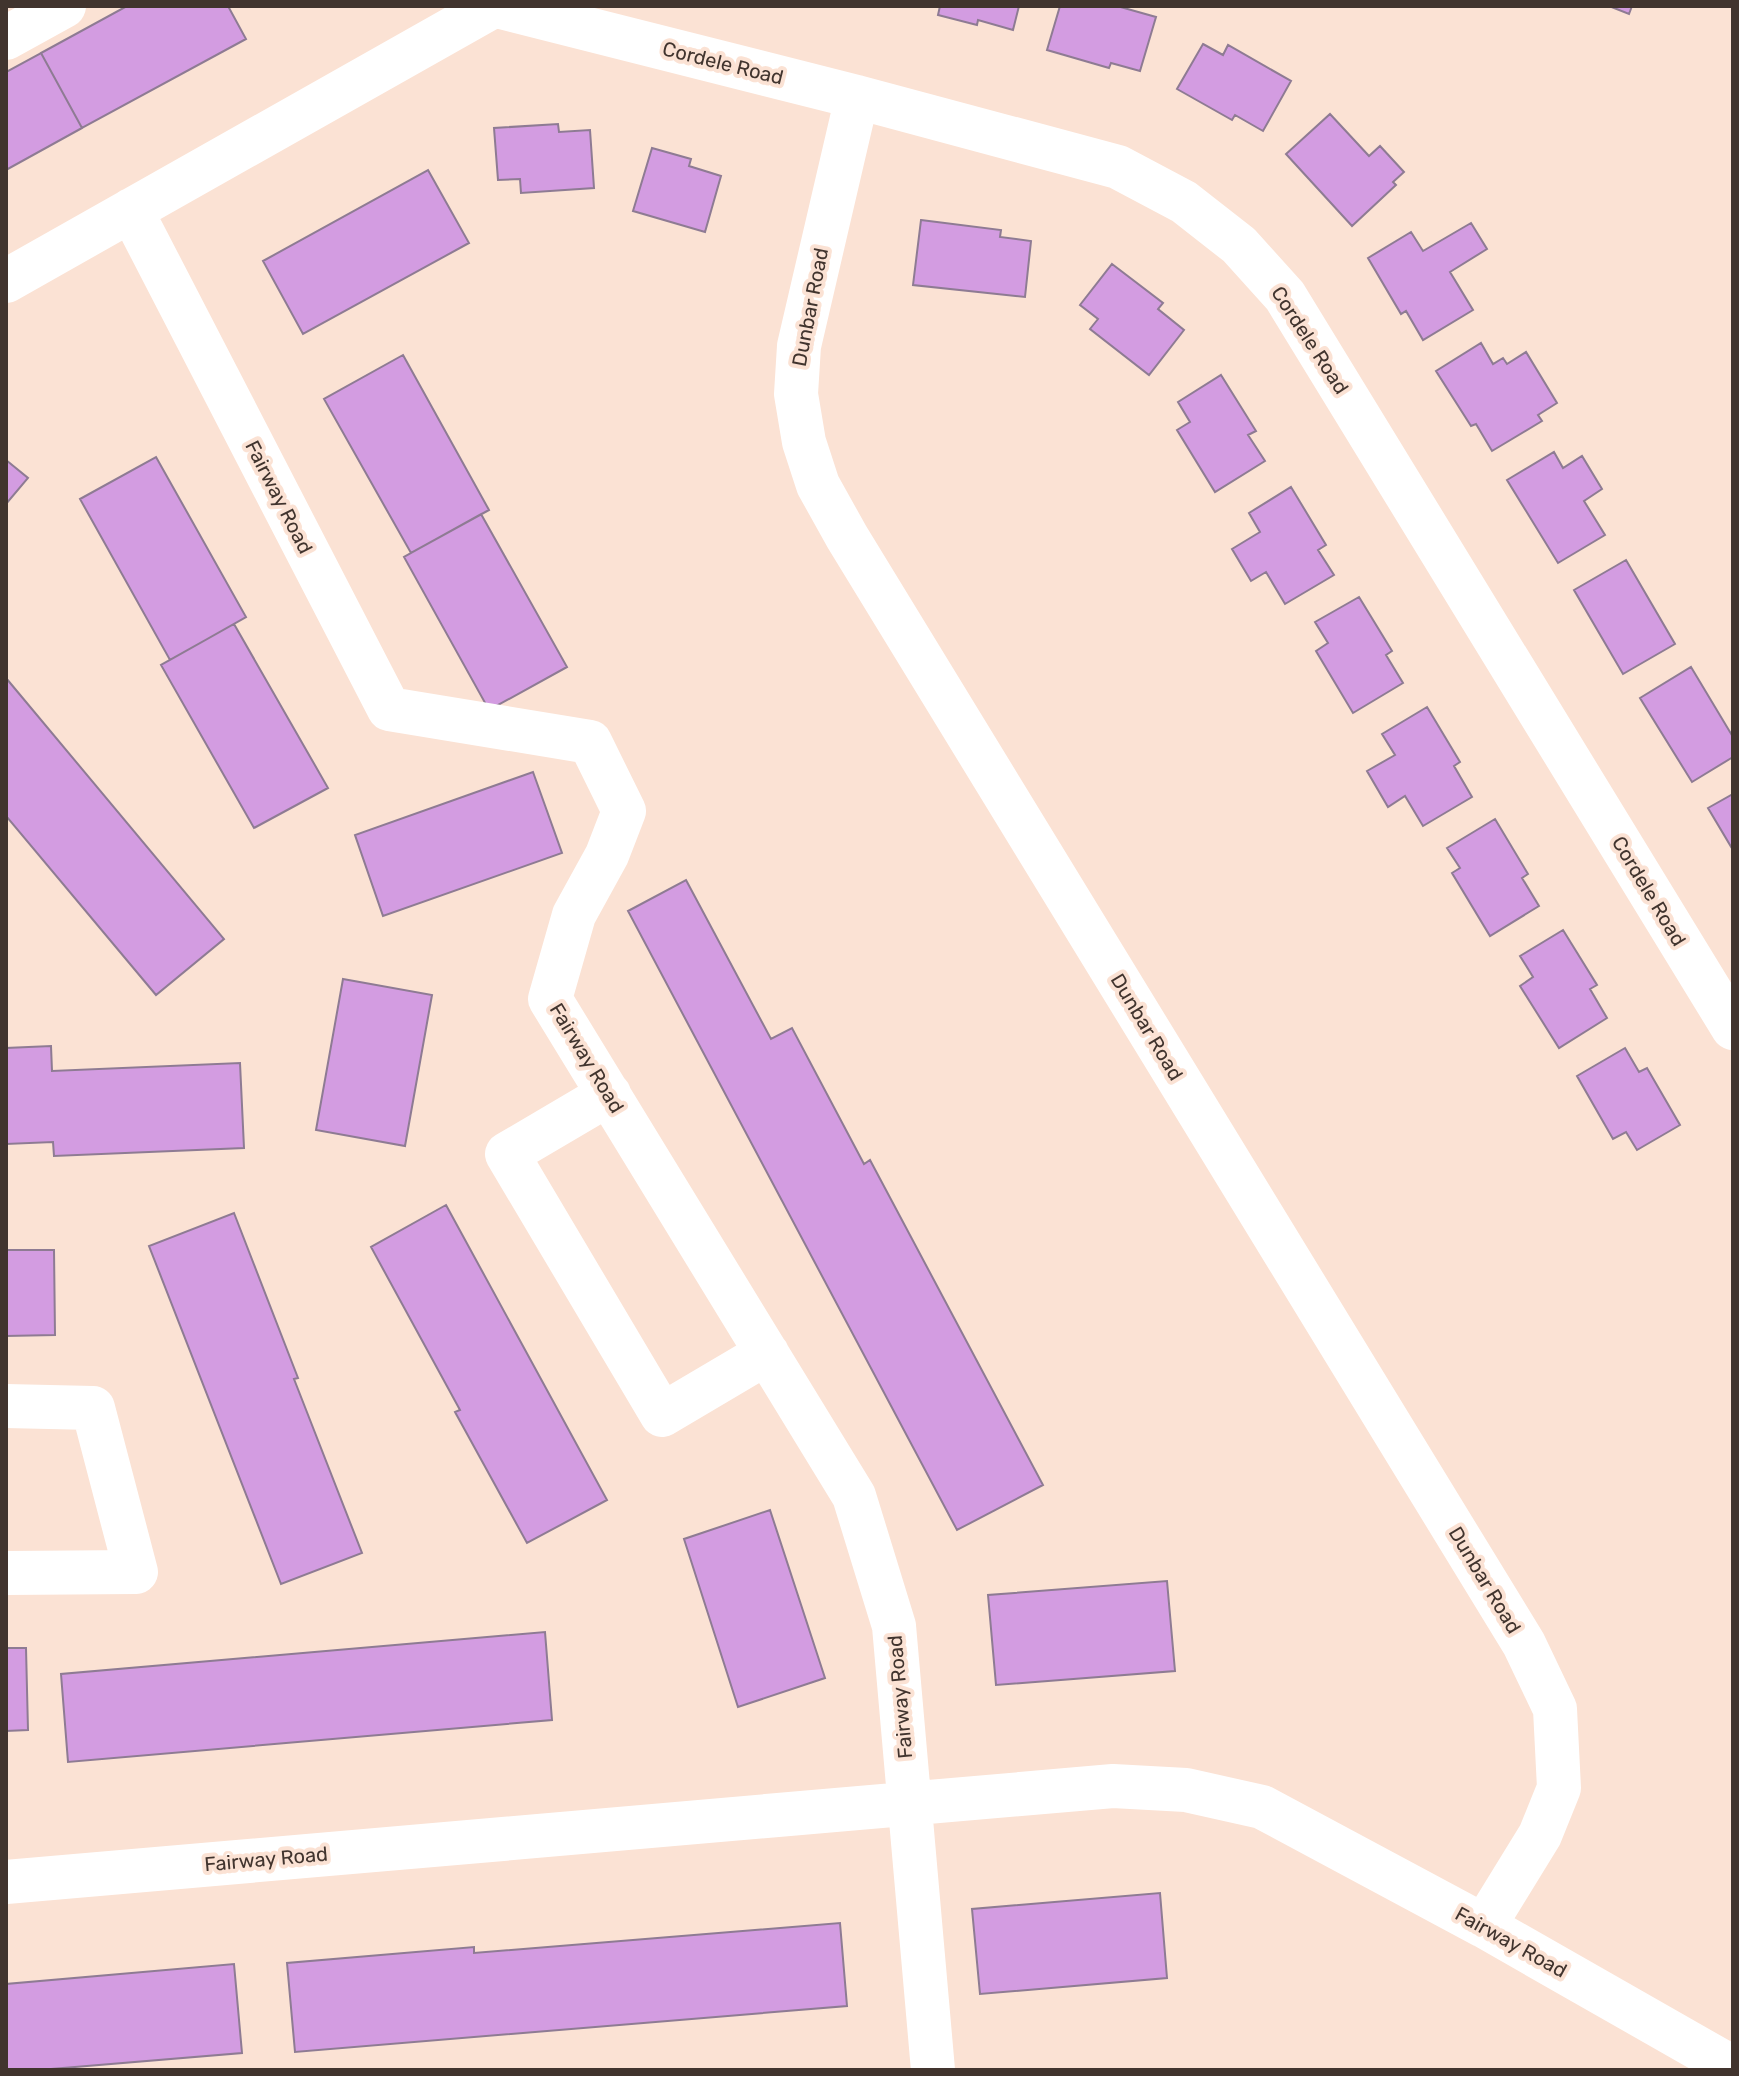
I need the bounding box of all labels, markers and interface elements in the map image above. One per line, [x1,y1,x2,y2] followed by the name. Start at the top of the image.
[660,36,786,90] street label: Cordele Road
[787,246,833,368] street label: Dunbar Road
[1266,282,1354,398] street label: Cordele Road
[240,436,318,558] street label: Fairway Road
[1607,832,1691,950] street label: Cordele Road
[1106,969,1188,1085] street label: Dunbar Road
[545,999,629,1117] street label: Fairway Road
[1444,1522,1526,1638] street label: Dunbar Road
[883,1634,917,1760] street label: Fairway Road
[203,1842,329,1876] street label: Fairway Road
[1451,1901,1571,1983] street label: Fairway Road

